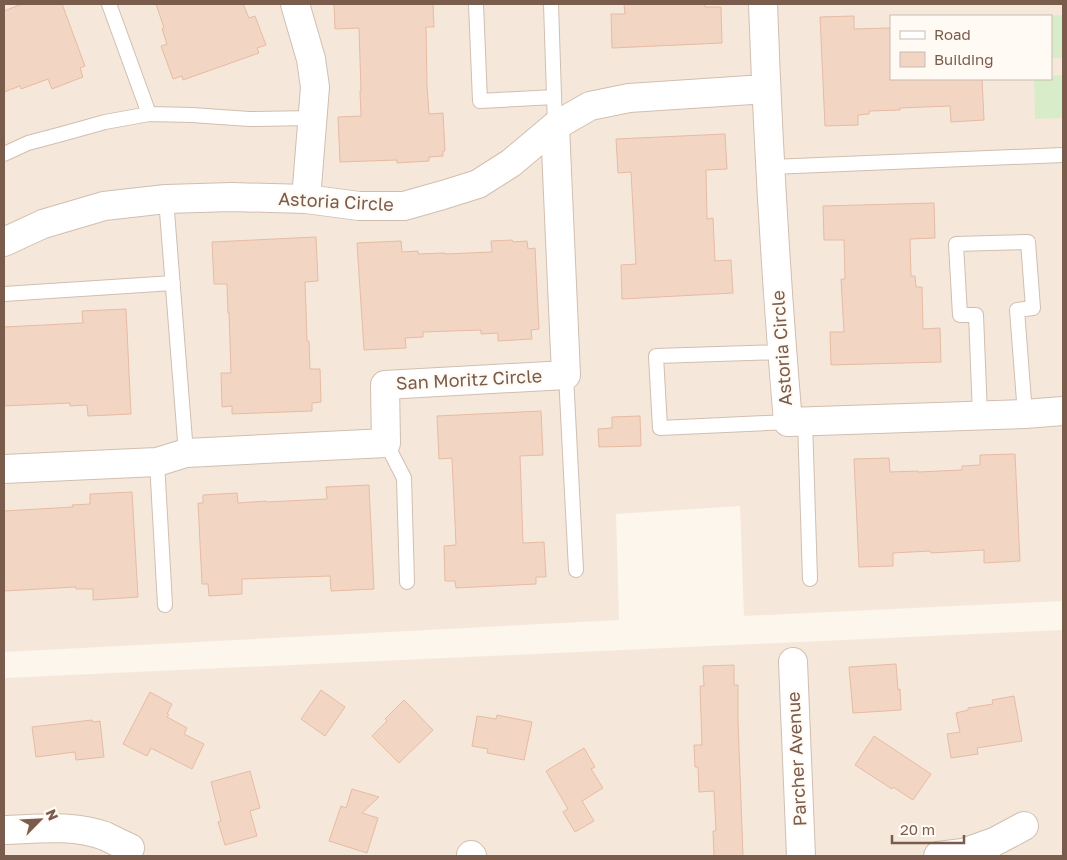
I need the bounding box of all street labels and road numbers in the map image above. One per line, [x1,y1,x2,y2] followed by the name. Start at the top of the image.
[278,187,394,215] street label: Astoria Circle
[766,290,796,407] street label: Astoria Circle
[395,364,543,394] street label: San Moritz Circle
[781,691,811,827] street label: Parcher Avenue

